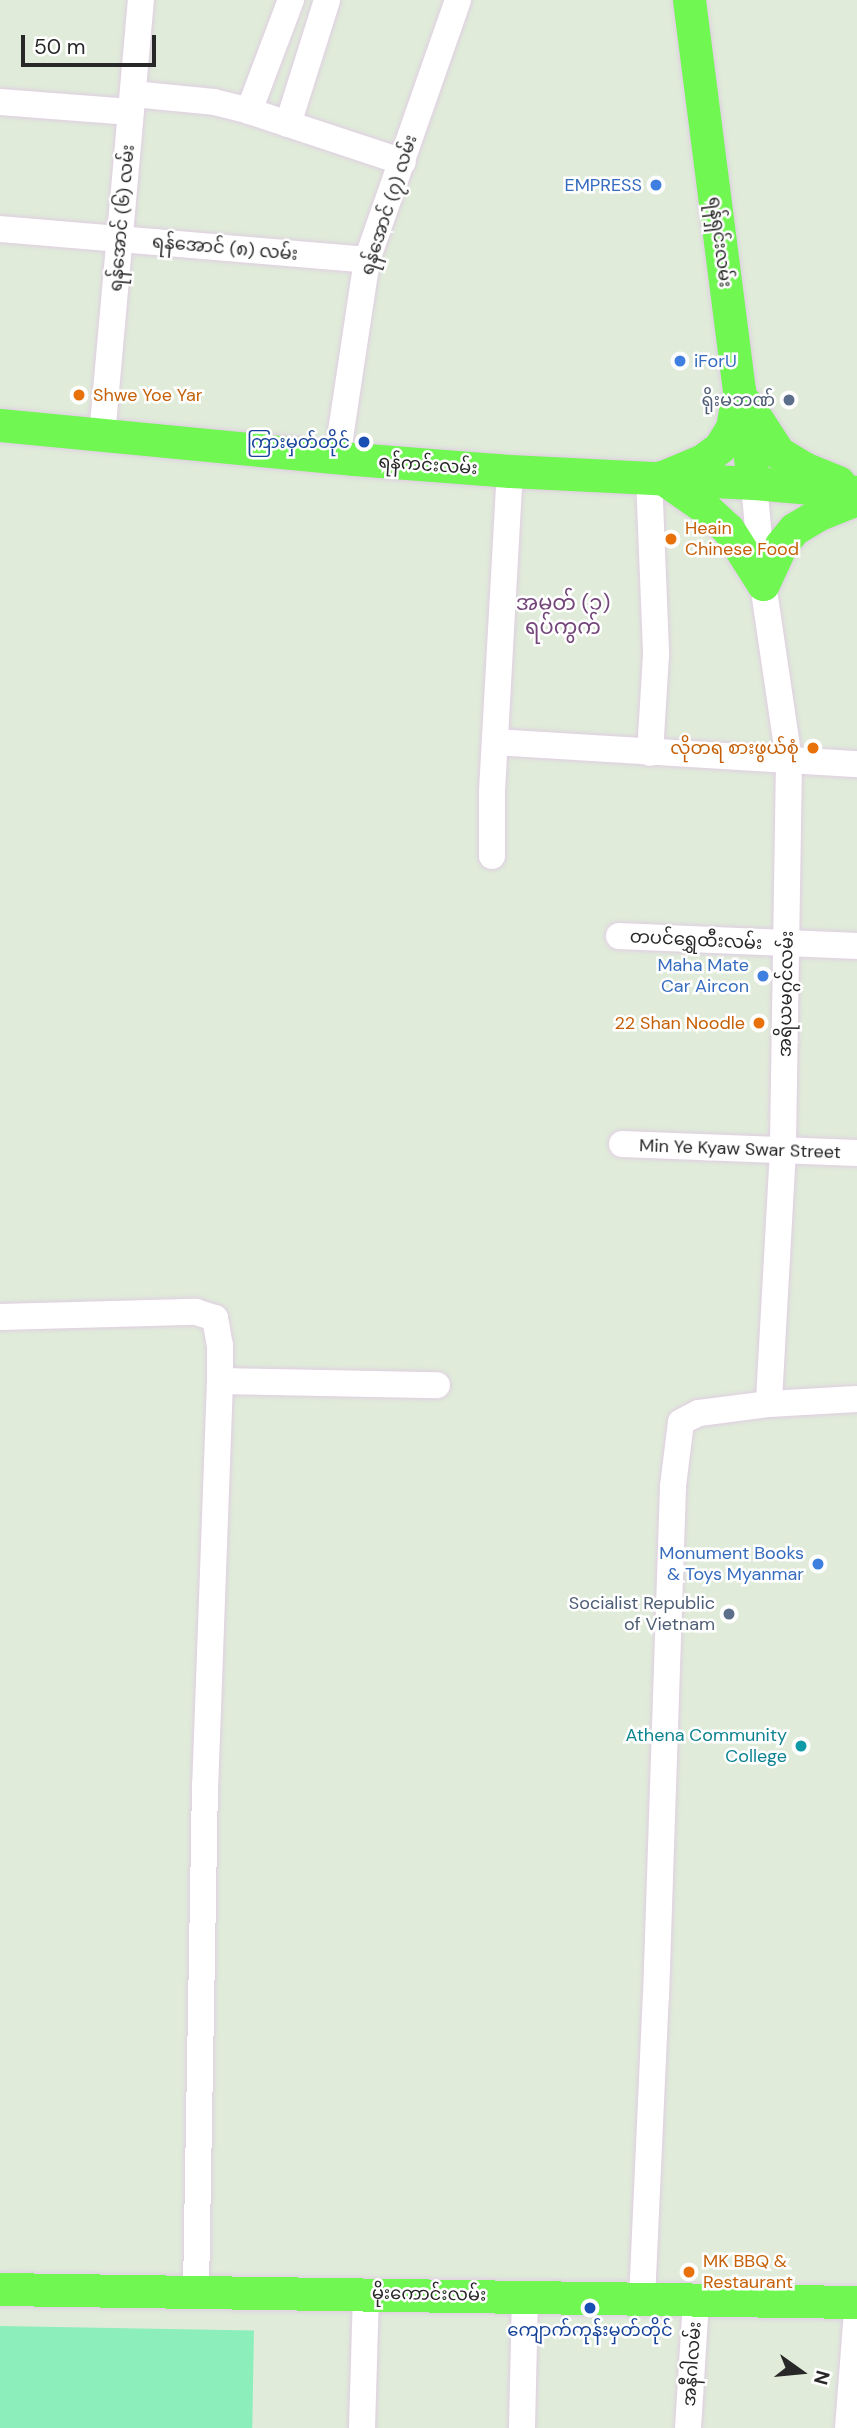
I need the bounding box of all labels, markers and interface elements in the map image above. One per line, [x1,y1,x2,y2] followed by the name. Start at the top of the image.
[24,21,159,65] scale bar
[34,33,85,61] text: 50 m
[356,132,422,278] street label: ရန်အောင် (၇) လမ်း
[105,144,139,292] street label: ရန်အောင် (၆) လမ်း
[565,174,642,196] place label: EMPRESS
[648,177,664,193] marker: EMPRESS
[704,195,736,289] street label: ရန်ရှင်းလမ်း
[151,231,299,265] street label: ရန်အောင် (၈) လမ်း
[694,350,737,372] place label: iForU
[672,353,688,369] marker: iForU
[93,384,202,406] place label: Shwe Yoe Yar
[71,387,87,403] marker: Shwe Yoe Yar
[702,389,775,411] place label: ရိုးမဘဏ်
[781,392,797,408] marker: ရိုးမဘဏ်
[247,431,350,453] place label: ကြားမှတ်တိုင်
[356,434,372,450] marker: ကြားမှတ်တိုင်
[378,451,478,479] street label: ရန်ကင်းလမ်း
[685,518,799,560] place label: Heain Chinese Food
[663,531,679,547] marker: Heain Chinese Food
[516,590,610,640] district label: အမှတ် (၁) ရပ်ကွက်
[670,737,799,759] place label: လိုတရ စားဖွယ်စုံ
[805,740,821,756] marker: လိုတရ စားဖွယ်စုံ
[629,926,763,954] street label: တပင်ရွှေထီးလမ်း
[774,931,798,1057] street label: အရိယမဂ္ဂင်လမ်း
[657,955,749,998] place label: Maha Mate Car Aircon
[755,968,771,984] marker: Maha Mate Car Aircon
[614,1012,745,1034] place label: 22 Shan Noodle
[751,1015,767,1031] marker: 22 Shan Noodle
[639,1135,841,1163] street label: Min Ye Kyaw Swar Street
[659,1543,804,1586] place label: Monument Books & Toys Myanmar
[810,1556,826,1572] marker: Monument Books & Toys Myanmar
[569,1593,715,1636] place label: Socialist Republic of Vietnam
[721,1606,737,1622] marker: Socialist Republic of Vietnam
[626,1725,787,1768] place label: Athena Community College
[793,1738,809,1754] marker: Athena Community College
[703,2251,793,2294] place label: MK BBQ & Restaurant
[681,2264,697,2280] marker: MK BBQ & Restaurant
[372,2282,486,2306] street label: မိုးကောင်းလမ်း
[582,2300,598,2316] marker: ကျောက်ကုန်းမှတ်တိုင်
[507,2319,673,2341] place label: ကျောက်ကုန်းမှတ်တိုင်
[678,2321,706,2407] street label: အနီဂါလမ်း
[766,2337,836,2407] north arrow
[808,2368,836,2387] text: N

